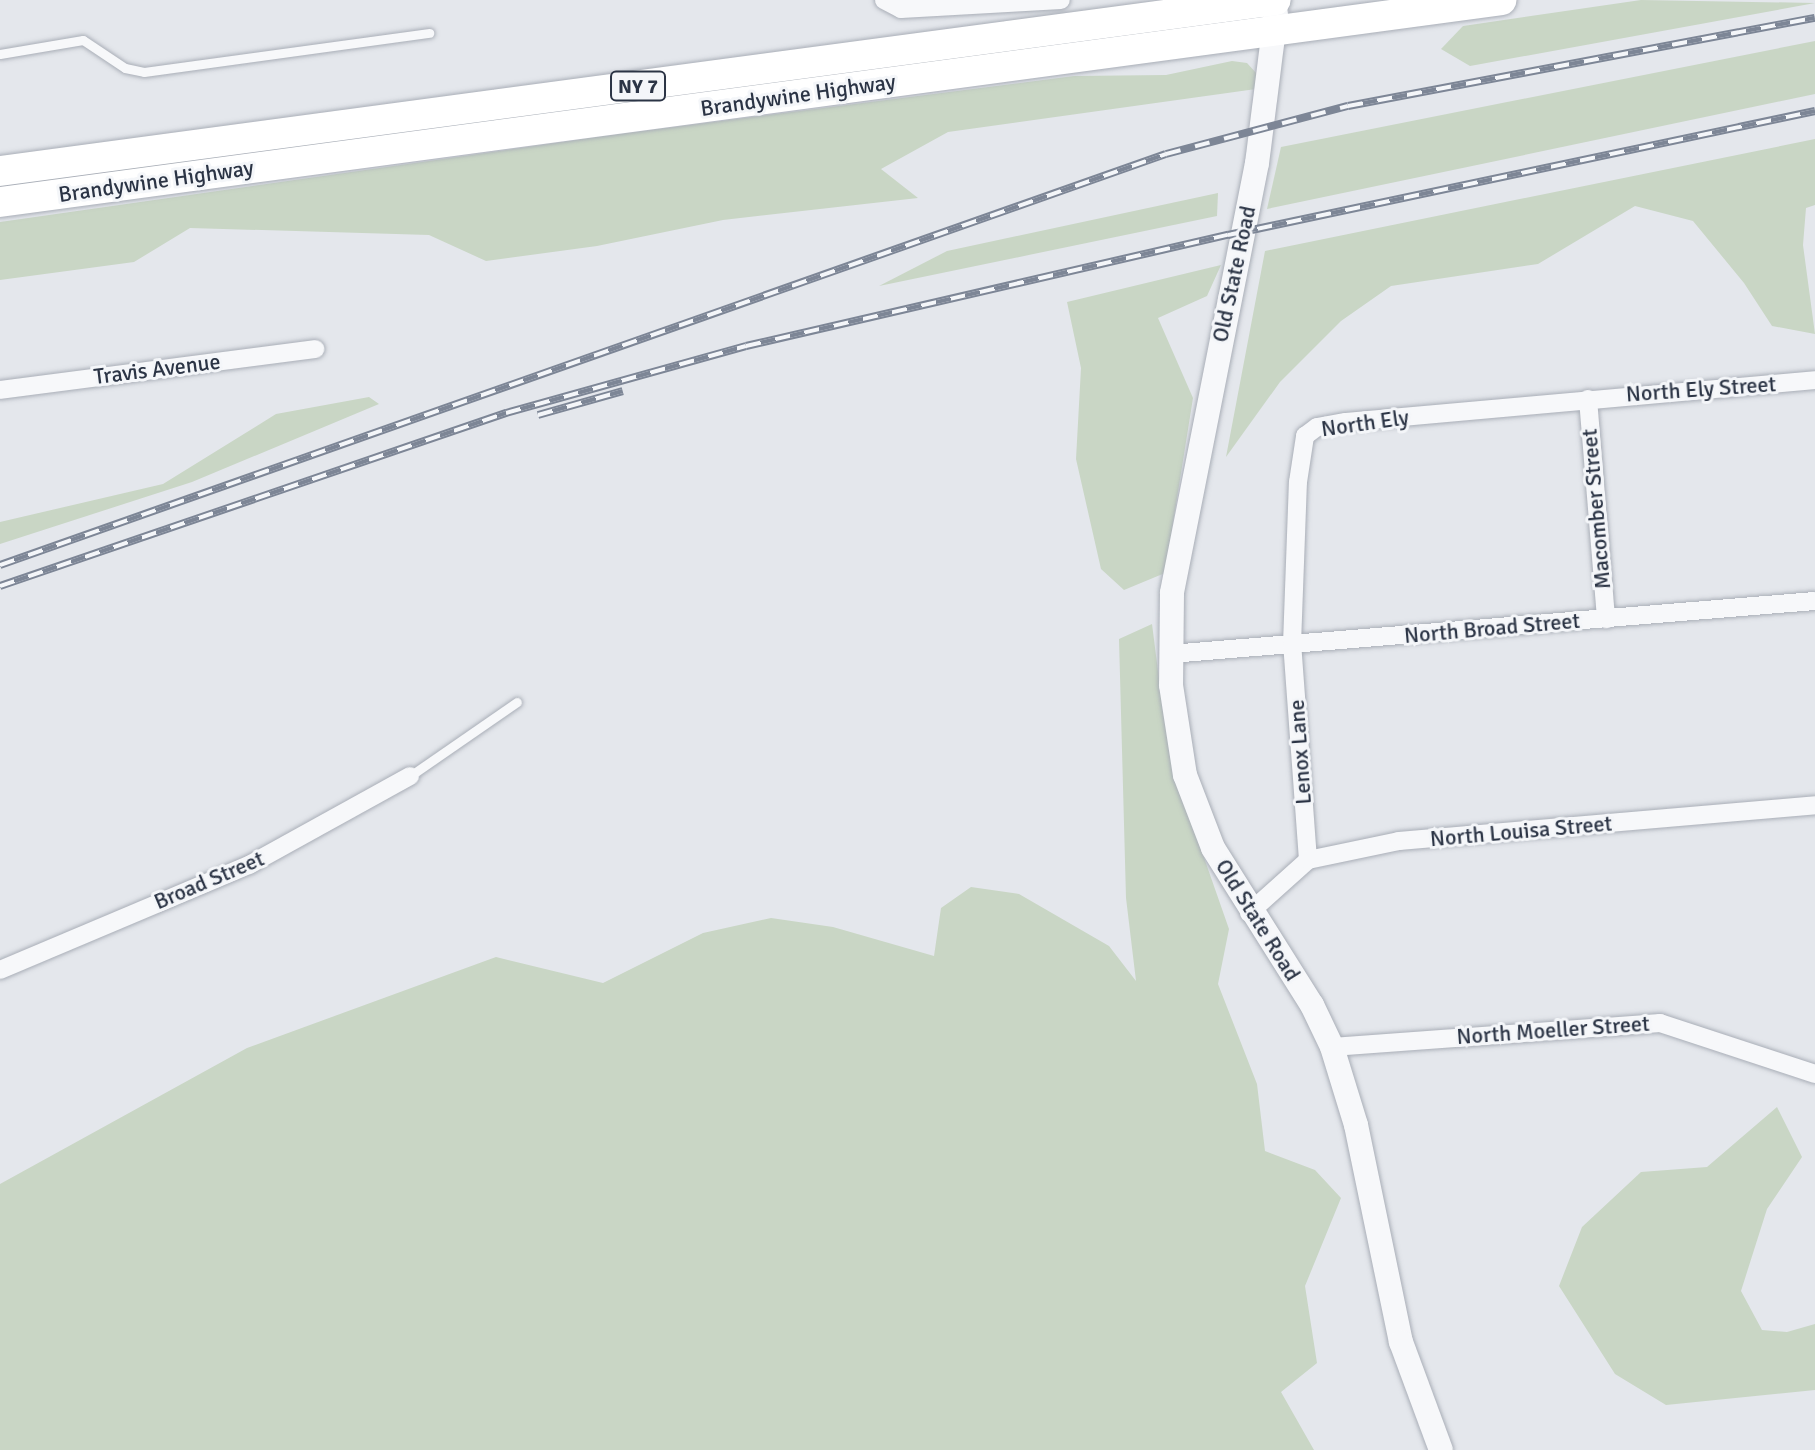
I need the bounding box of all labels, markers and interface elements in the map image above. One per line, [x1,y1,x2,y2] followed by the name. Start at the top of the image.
[699,68,897,122] street label: Brandywine Highway
[610,70,666,102] road number: NY 7
[57,154,255,208] street label: Brandywine Highway
[1207,203,1261,345] street label: Old State Road
[92,348,222,390] street label: Travis Avenue
[1625,371,1777,407] street label: North Ely Street
[1319,404,1411,442] street label: North Ely
[1576,428,1616,590] street label: Macomber Street
[1403,607,1581,649] street label: North Broad Street
[1283,699,1317,805] street label: Lenox Lane
[1429,810,1613,852] street label: North Louisa Street
[150,845,268,915] street label: Broad Street
[1210,854,1306,986] street label: Old State Road
[1456,1010,1650,1050] street label: North Moeller Street

